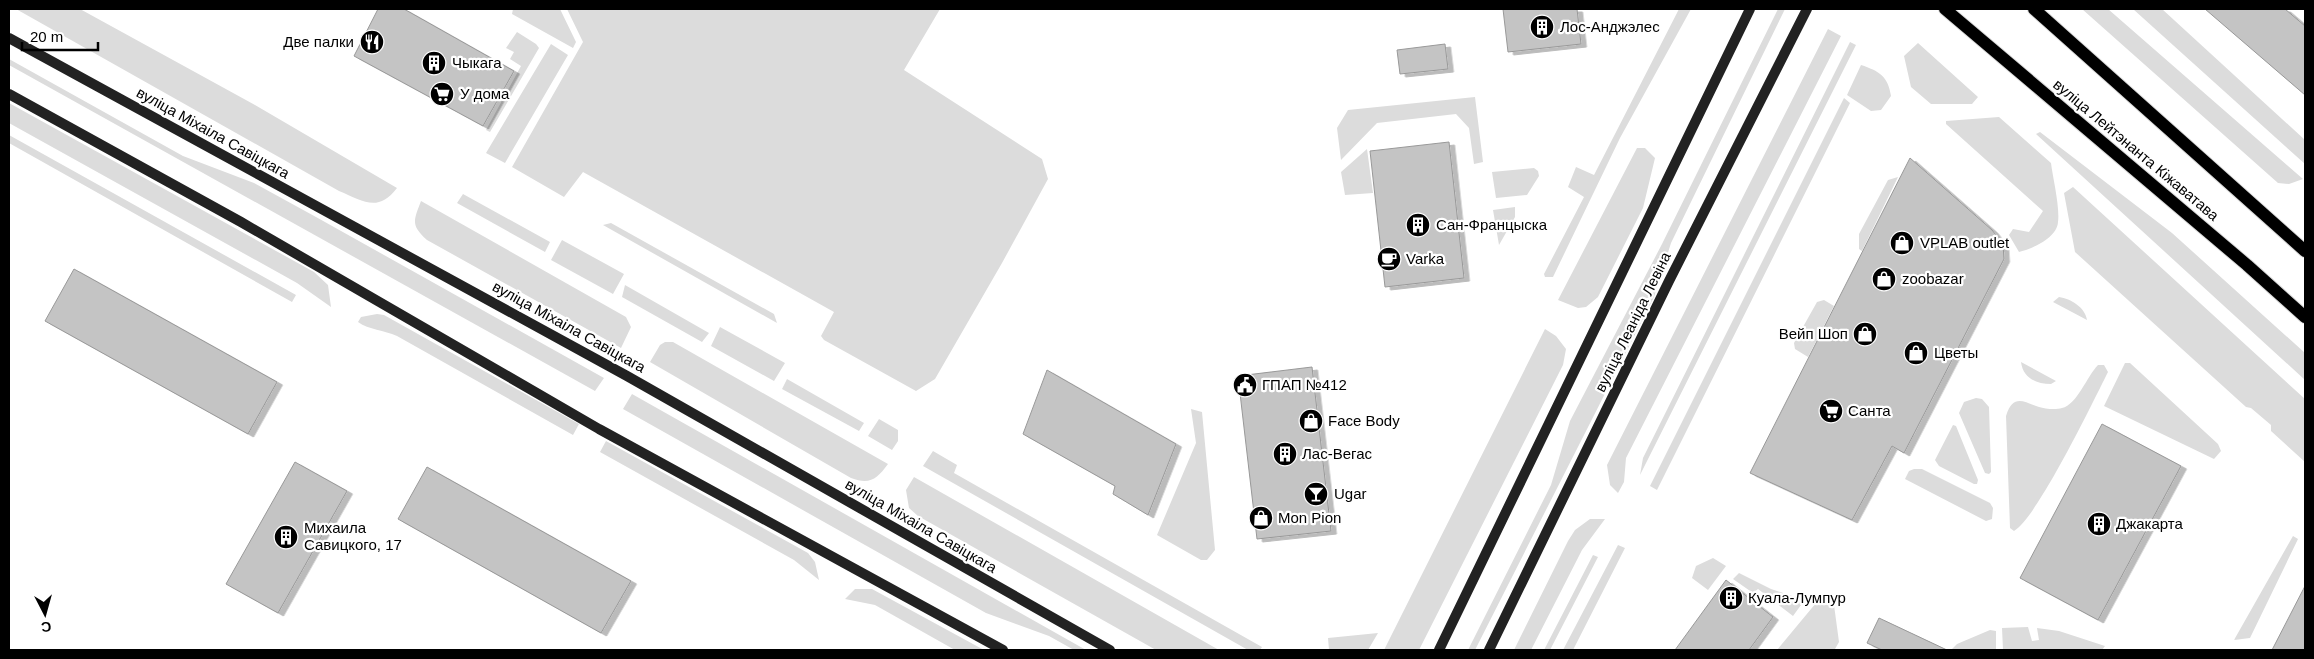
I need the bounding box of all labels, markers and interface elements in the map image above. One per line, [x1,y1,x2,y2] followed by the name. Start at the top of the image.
[1529,14,1555,40] building icon: Лос-Анджэлес
[1560,18,1660,35] place label: Лос-Анджэлес
[22,20,99,52] scale bar
[30,28,63,45] text: 20 m
[359,29,385,55] restaurant icon: Две палки
[283,33,354,50] place label: Две палки
[421,50,447,76] building icon: Чыкага
[452,54,502,71] place label: Чыкага
[2050,75,2223,224] street label: вуліца Лейтэнанта Кіжаватава
[429,81,455,107] supermarket icon: У дома
[134,83,293,182] street label: вуліца Міхаіла Савіцкага
[460,85,510,102] place label: У дома
[1405,212,1431,238] building icon: Сан-Францыска
[1436,216,1548,233] place label: Сан-Францыска
[1889,230,1915,256] shop icon: VPLAB outlet
[1920,234,2010,251] place label: VPLAB outlet
[1376,246,1402,272] cafe icon: Varka
[1591,248,1674,394] street label: вуліца Леаніда Левіна
[1406,250,1445,267] place label: Varka
[1871,266,1897,292] shop icon: zoobazar
[1902,270,1964,287] place label: zoobazar
[490,277,649,376] street label: вуліца Міхаіла Савіцкага
[1852,321,1878,347] shop icon: Вейп Шоп
[1779,325,1848,342] place label: Вейп Шоп
[1903,340,1929,366] shop icon: Цветы
[1934,344,1978,361] place label: Цветы
[1232,372,1258,398] public building icon: ГПАП №412
[1262,376,1347,393] place label: ГПАП №412
[1818,398,1844,424] supermarket icon: Санта
[1848,402,1891,419] place label: Санта
[1298,408,1324,434] shop icon: Face Body
[1328,412,1400,429] place label: Face Body
[1272,441,1298,467] building icon: Лас-Вегас
[1302,445,1373,462] place label: Лас-Вегас
[843,475,1001,576] street label: вуліца Міхаіла Савіцкага
[1303,481,1329,507] bar icon: Ugar
[1334,485,1367,502] place label: Ugar
[1248,505,1274,531] shop icon: Mon Pion
[1278,509,1341,526] place label: Mon Pion
[2086,511,2112,537] building icon: Джакарта
[2116,515,2183,532] place label: Джакарта
[304,519,402,553] place label: Михаила Савицкого, 17
[273,524,299,550] building icon: Михаила Савицкого, 17
[1718,585,1744,611] building icon: Куала-Лумпур
[20,589,70,639] north arrow
[1748,589,1846,606] place label: Куала-Лумпур
[40,618,52,635] text: С

